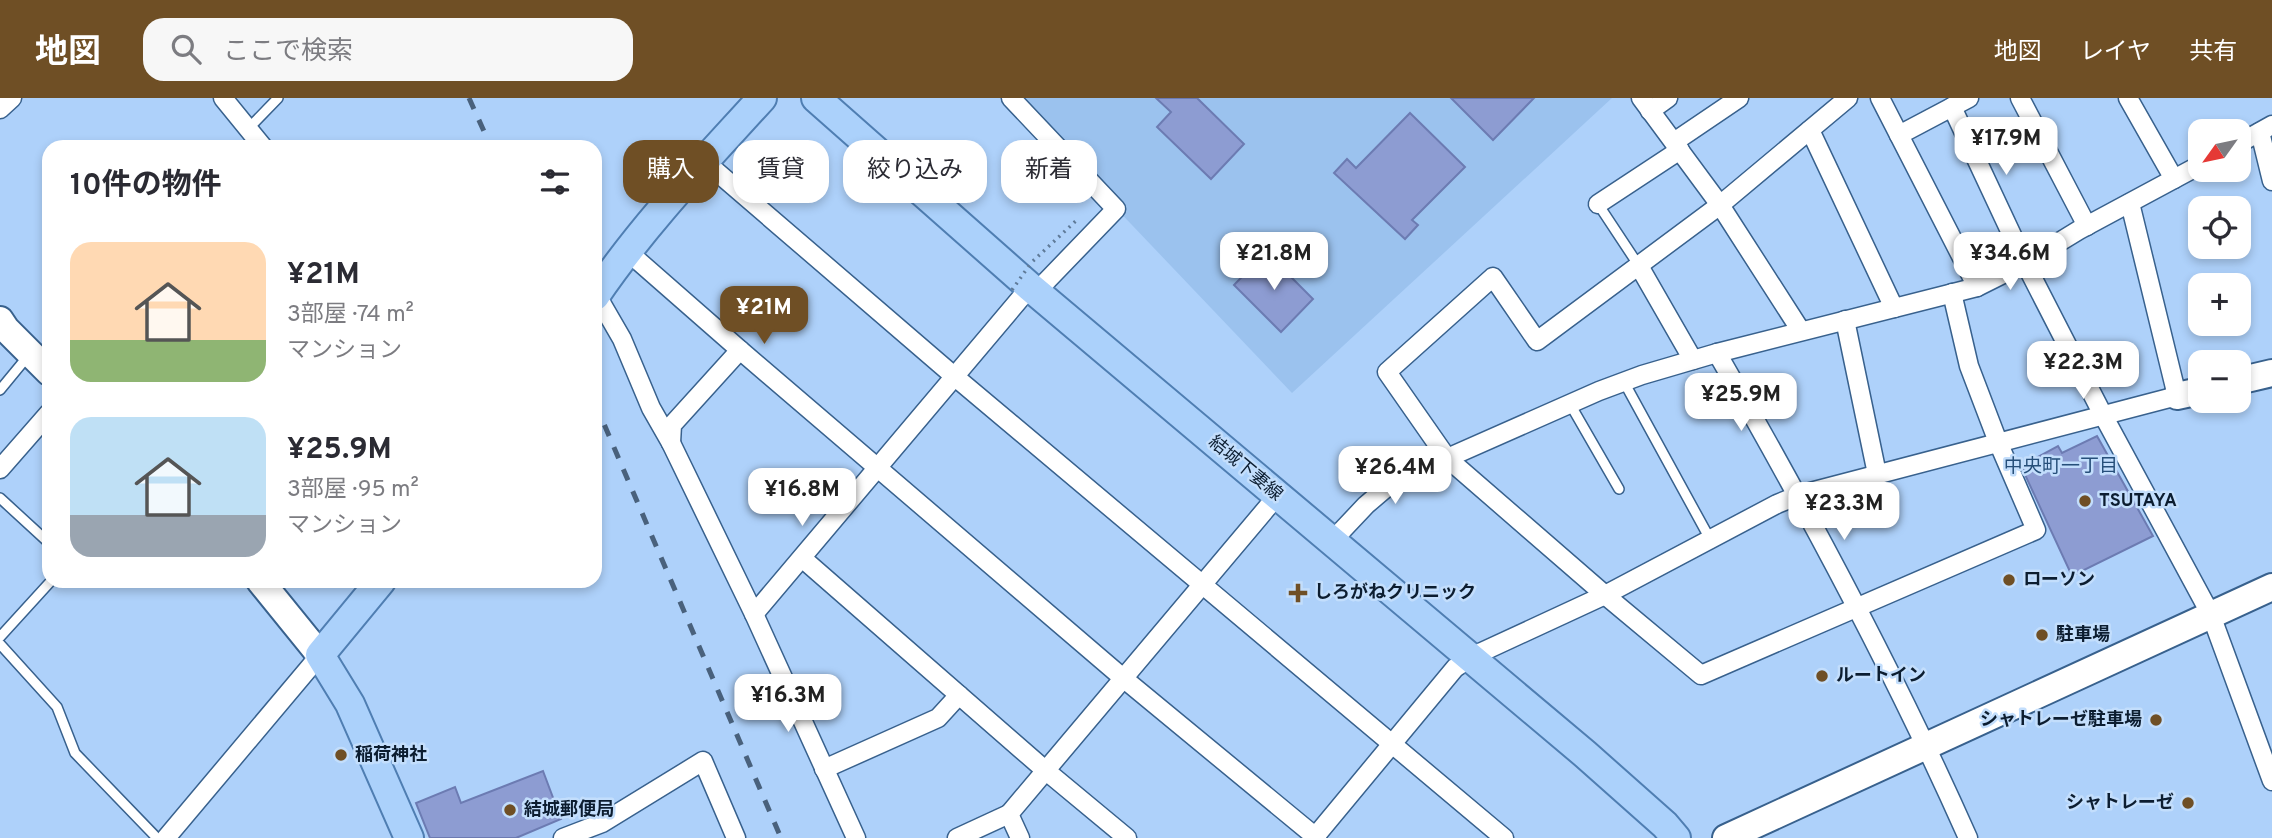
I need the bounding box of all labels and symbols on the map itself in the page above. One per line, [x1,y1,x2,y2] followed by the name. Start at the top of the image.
[1949,118,2063,177] pin: ¥17.9M
[2188,119,2250,182] north arrow
[1217,232,1331,292] pin: ¥21.8M
[1953,232,2067,292] pin: ¥34.6M
[723,286,805,346] pin: ¥21M
[2026,342,2140,401] pin: ¥22.3M
[1684,374,1798,433] pin: ¥25.9M
[1203,431,1287,507] street label: 結城下妻線
[1338,446,1452,506] pin: ¥26.4M
[2004,455,2118,479] district label: 中央町一丁目
[745,468,859,528] pin: ¥16.8M
[1787,482,1901,542] pin: ¥23.3M
[2099,490,2177,513] place label: TSUTAYA
[2077,493,2093,509] marker: TSUTAYA
[2023,569,2095,592] place label: ローソン
[2001,572,2017,588] marker: ローソン
[1314,582,1476,605] place label: しろがねクリニック
[1288,583,1308,603] marker: しろがねクリニック
[2056,624,2110,647] place label: 駐車場
[2034,627,2050,643] marker: 駐車場
[1836,665,1926,688] place label: ルートイン
[1814,668,1830,684] marker: ルートイン
[731,674,845,734] pin: ¥16.3M
[1980,709,2142,732] place label: シャトレーゼ駐車場
[2148,712,2164,728] marker: シャトレーゼ駐車場
[355,744,427,767] place label: 稲荷神社
[333,747,349,763] marker: 稲荷神社
[2066,792,2174,815] place label: シャトレーゼ
[2180,795,2196,811] marker: シャトレーゼ
[524,799,614,822] place label: 結城郵便局
[502,802,518,818] marker: 結城郵便局

